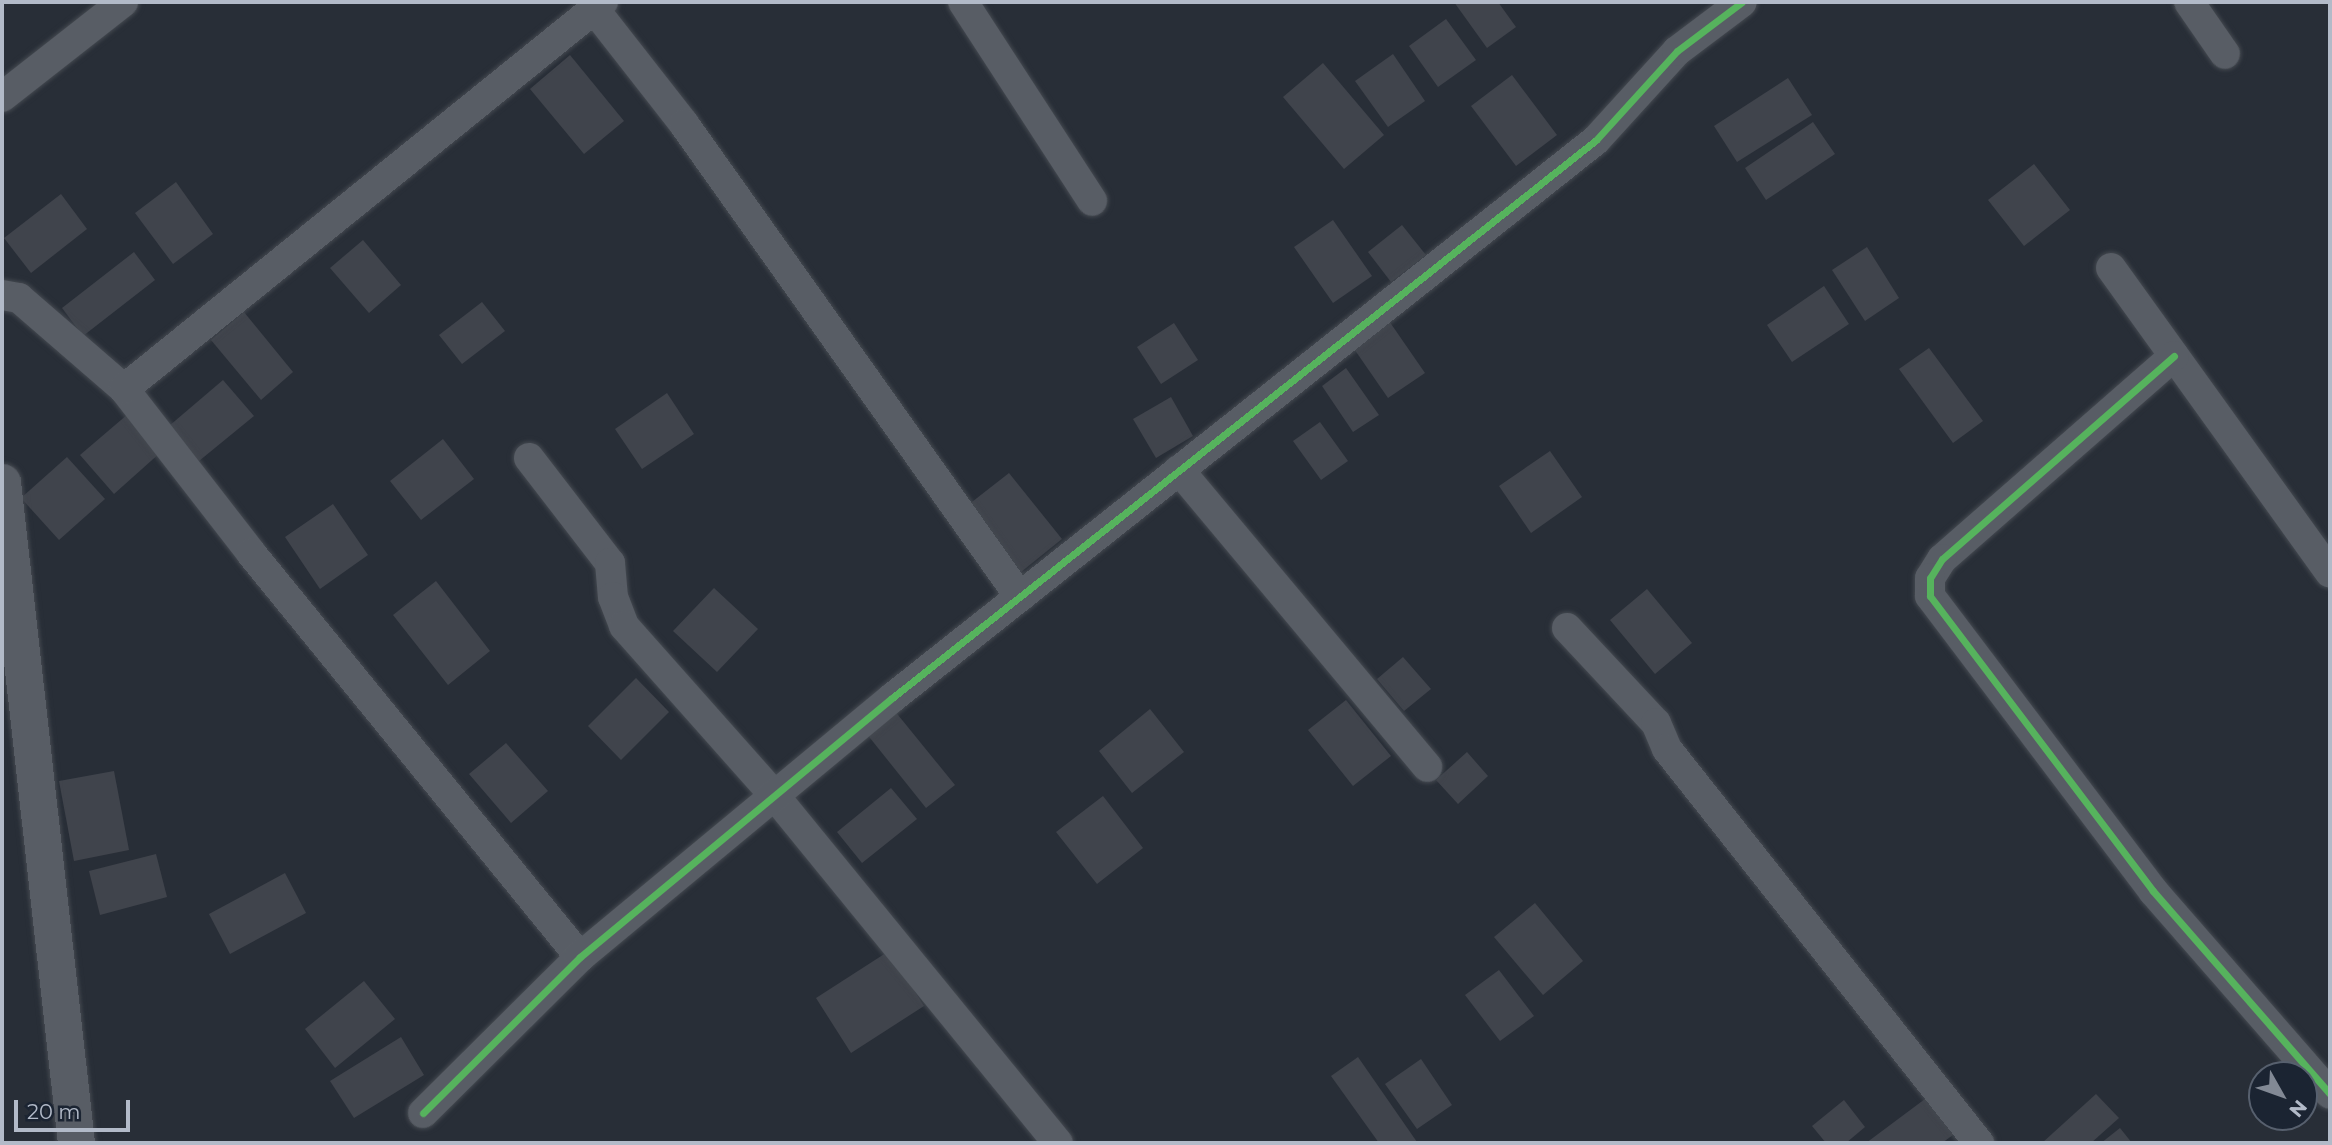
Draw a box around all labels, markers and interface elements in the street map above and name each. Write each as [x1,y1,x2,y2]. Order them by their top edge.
north arrow [2248,1061,2318,1131]
scale bar [18,1086,133,1130]
text: N [2284,1095,2312,1122]
text: 20 m [27,1099,81,1124]

